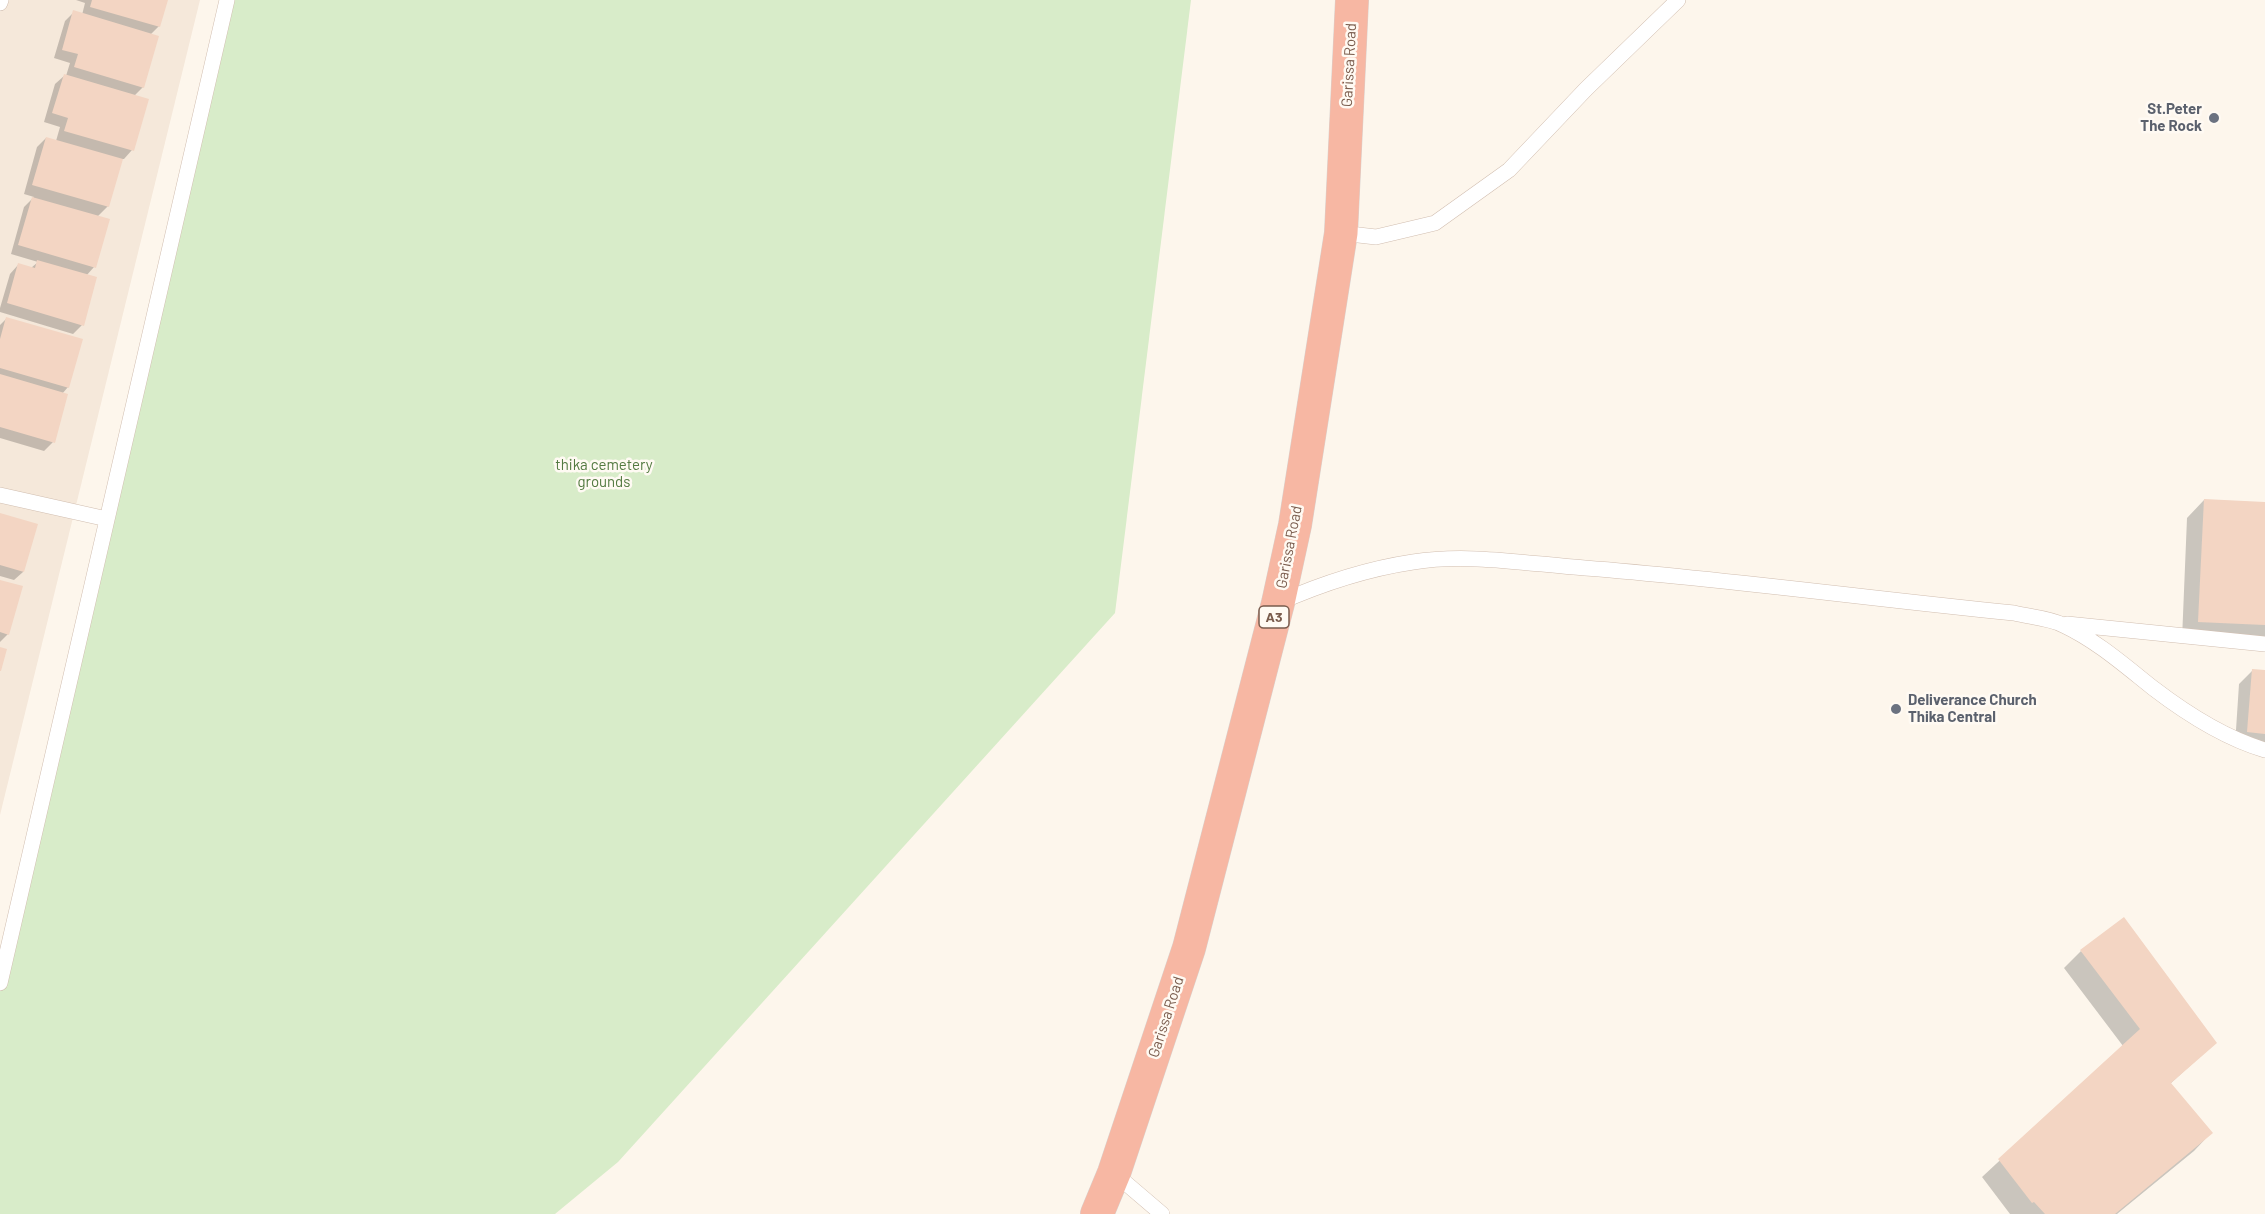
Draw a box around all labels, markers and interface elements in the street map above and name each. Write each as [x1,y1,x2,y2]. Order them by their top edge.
street label: Garissa Road [1338,23,1360,107]
place label: St.Peter The Rock [2140,100,2202,135]
marker: St.Peter The Rock [2207,111,2221,125]
park label: thika cemetery grounds [555,456,653,491]
street label: Garissa Road [1272,504,1306,590]
road number: A3 [1259,606,1289,628]
place label: Deliverance Church Thika Central [1908,691,2037,726]
marker: Deliverance Church Thika Central [1889,702,1903,716]
street label: Garissa Road [1144,974,1188,1060]

